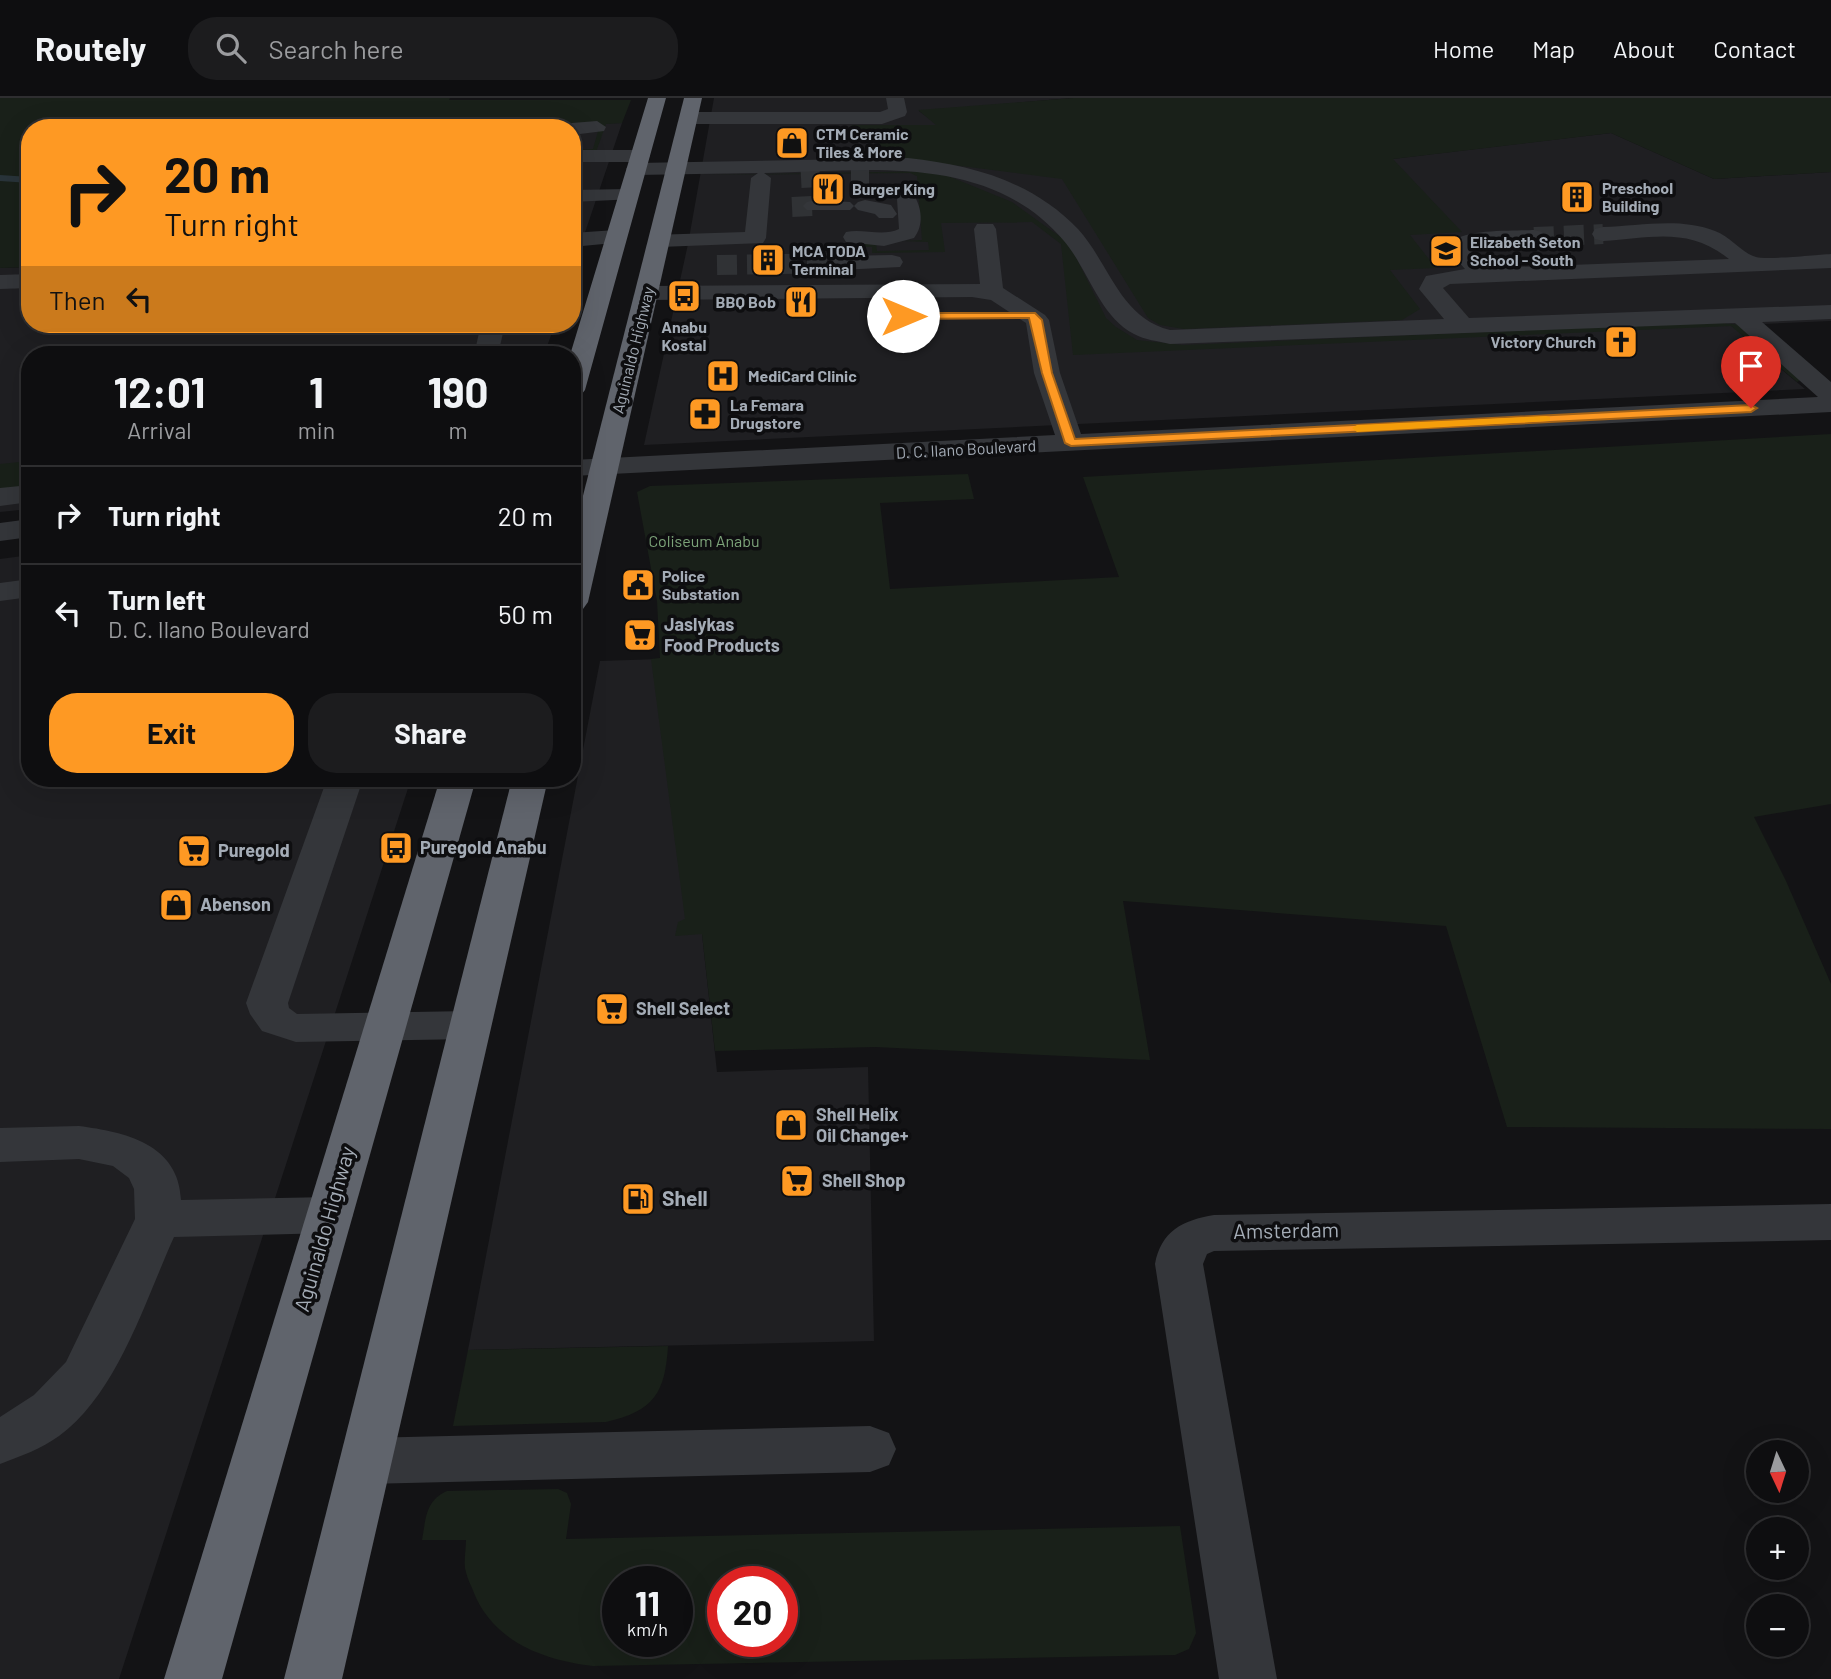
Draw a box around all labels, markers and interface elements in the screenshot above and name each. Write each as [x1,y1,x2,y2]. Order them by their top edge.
search box [188,17,678,80]
text: Routely [35,28,146,68]
icon: search [212,29,250,67]
text: Search here [268,33,404,64]
text: Home [1433,34,1494,63]
text: Map [1532,34,1575,63]
text: About [1613,34,1675,63]
text: Contact [1713,34,1796,63]
shop icon: CTM Ceramic Tiles & More [773,124,811,162]
place label: CTM Ceramic Tiles & More [816,124,909,161]
text: 20 m [164,144,270,203]
icon: right [49,147,140,238]
restaurant icon: Burger King [809,170,847,208]
building icon: Preschool Building [1558,178,1596,216]
place label: Preschool Building [1602,178,1673,215]
place label: Burger King [852,179,935,198]
text: Turn right [164,204,299,242]
school or university icon: Elizabeth Seton School - South [1427,232,1465,270]
place label: Elizabeth Seton School - South [1470,232,1580,269]
building icon: MCA TODA Terminal [749,241,787,279]
place label: MCA TODA Terminal [792,241,866,278]
bus stop icon: Anabu Kostal [665,277,703,315]
position arrow [866,279,940,353]
icon: left [120,280,158,318]
restaurant icon: BBQ Bob [782,283,820,321]
text: Then [49,284,106,315]
street label: Aguinaldo Highway [608,284,658,415]
place label: BBQ Bob [716,292,776,311]
place label: Anabu Kostal [661,317,707,354]
church icon: Victory Church [1602,323,1640,361]
place label: Victory Church [1490,332,1596,351]
pin [1721,336,1781,408]
icon: arrive [1732,347,1770,385]
hospital icon: MediCard Clinic [704,357,742,395]
text: 12:01 [113,366,205,416]
text: 1 [309,366,324,416]
text: 190 [427,366,489,416]
place label: MediCard Clinic [748,366,857,385]
pharmacy icon: La Femara Drugstore [686,395,724,433]
place label: La Femara Drugstore [730,395,804,432]
text: Arrival [127,416,192,444]
text: min [298,416,335,444]
text: m [449,416,468,444]
street label: D. C. Ilano Boulevard [895,435,1037,462]
icon: right [49,496,87,534]
text: Turn right [108,500,221,531]
text: 20 m [498,500,553,531]
park label: Coliseum Anabu [648,531,760,550]
public building icon: Police Substation [619,566,657,604]
place label: Police Substation [662,566,740,603]
text: Turn left [108,584,206,615]
icon: left [49,594,87,632]
text: 50 m [498,598,553,629]
place label: Jaslykas Food Products [664,613,780,656]
text: D. C. Ilano Boulevard [108,615,310,643]
supermarket icon: Jaslykas Food Products [621,616,659,654]
button: Exit [49,693,294,773]
button: Share [308,693,553,773]
bus stop icon: Puregold Anabu [377,829,415,867]
supermarket icon: Puregold [175,832,213,870]
place label: Puregold Anabu [420,836,547,858]
place label: Puregold [218,839,290,861]
shop icon: Abenson [157,886,195,924]
place label: Abenson [200,893,271,915]
supermarket icon: Shell Select [593,990,631,1028]
place label: Shell Select [636,997,730,1019]
place label: Shell Helix Oil Change+ [816,1103,909,1146]
shop icon: Shell Helix Oil Change+ [772,1106,810,1144]
street label: Aguinaldo Highway [288,1143,359,1314]
supermarket icon: Shell Shop [778,1162,816,1200]
place label: Shell Shop [822,1169,905,1191]
fuel station icon: Shell [619,1180,657,1218]
place label: Shell [662,1185,708,1210]
street label: Amsterdam [1233,1216,1339,1243]
north arrow [1746,1440,1810,1503]
map controls [1746,1440,1809,1657]
button: + [1746,1517,1809,1580]
speed limit sign: 20 [707,1566,798,1657]
text: 11 [635,1581,660,1623]
button: − [1746,1594,1809,1657]
text: km/h [627,1618,668,1640]

